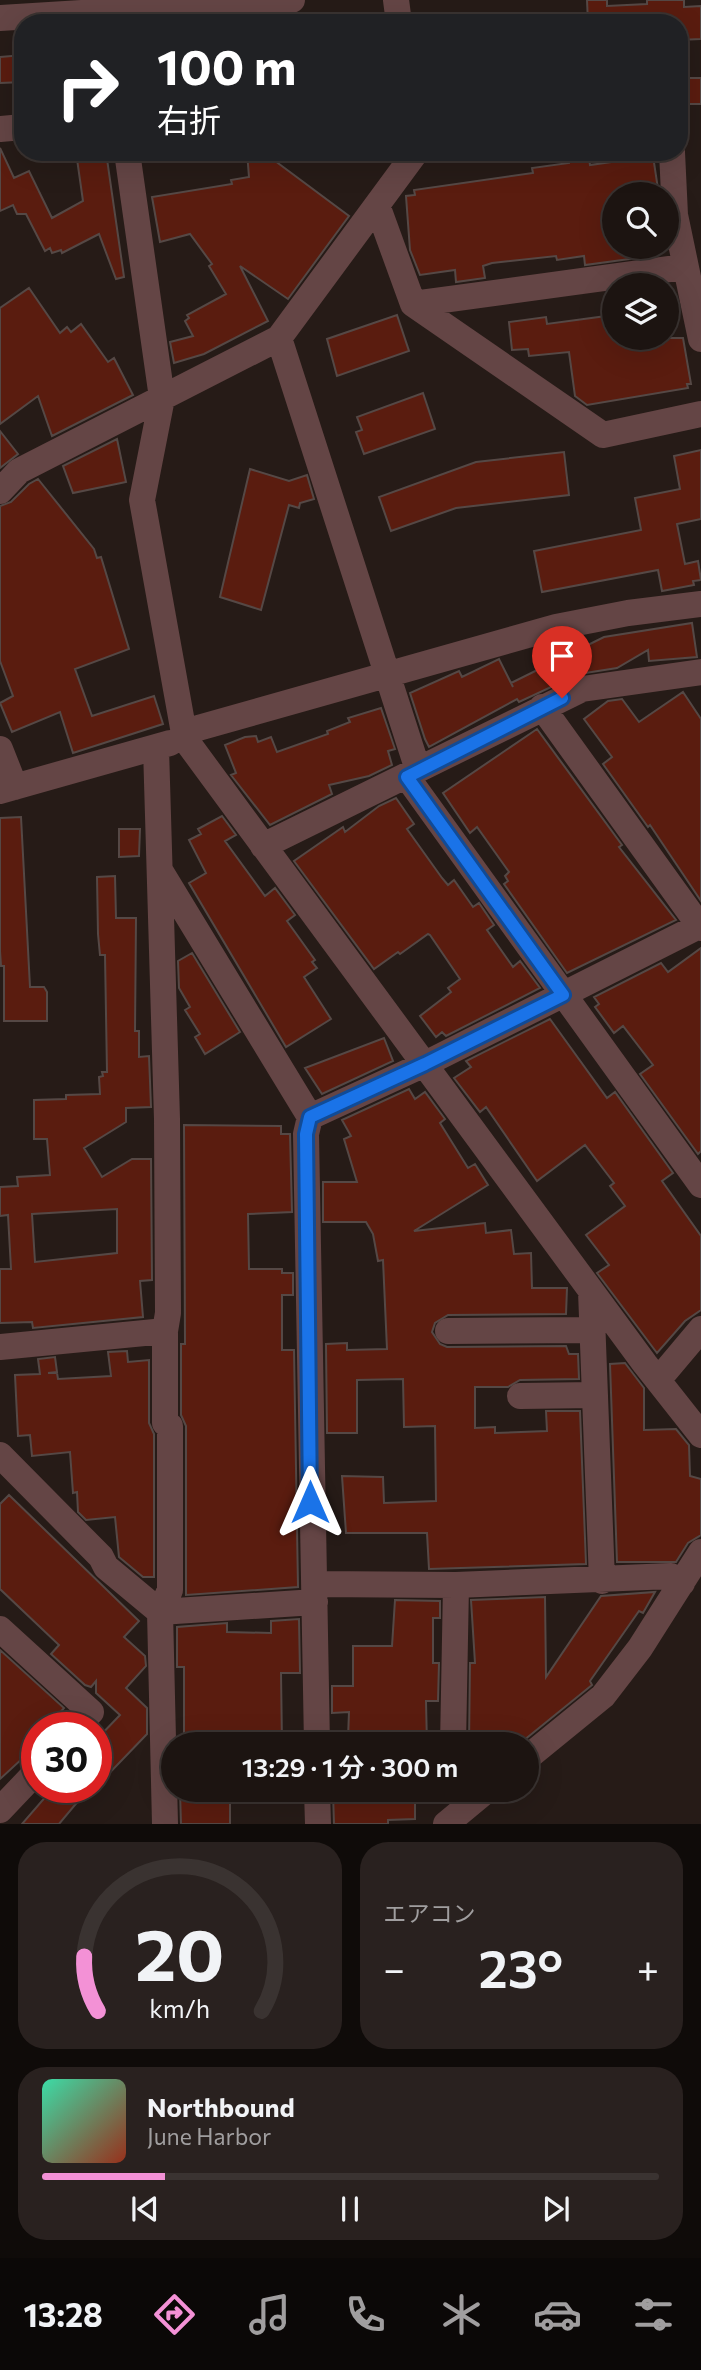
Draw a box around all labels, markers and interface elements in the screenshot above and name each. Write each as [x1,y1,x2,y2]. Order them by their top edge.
text: 100 m [157,35,296,95]
icon: right [42,42,133,133]
text: 右折 [157,99,221,139]
map controls [602,182,679,350]
button: search [602,182,679,259]
button: layers [602,273,679,350]
pin [532,626,592,698]
icon: arrive [543,637,581,675]
position arrow [273,1465,347,1539]
speed limit sign: 30 [21,1712,112,1803]
text: 13:29 · 1 分 · 300 m [242,1751,458,1782]
text: エアコン [384,1899,476,1927]
text: 20 [135,1908,224,1997]
text: 23° [478,1935,563,1999]
text: − [384,1944,405,1991]
text: + [637,1944,659,1991]
text: km/h [149,1993,210,2023]
text: Northbound [147,2091,295,2122]
text: June Harbor [147,2122,271,2150]
icon: previous [126,2190,164,2228]
icon: pause [331,2190,369,2228]
icon: next [537,2190,575,2228]
icon: directions [150,2290,199,2339]
icon: music [245,2290,294,2339]
icon: phone [341,2290,390,2339]
icon: climate [437,2290,486,2339]
icon: car [533,2290,582,2339]
icon: filters [629,2290,678,2339]
text: 13:28 [23,2294,103,2334]

